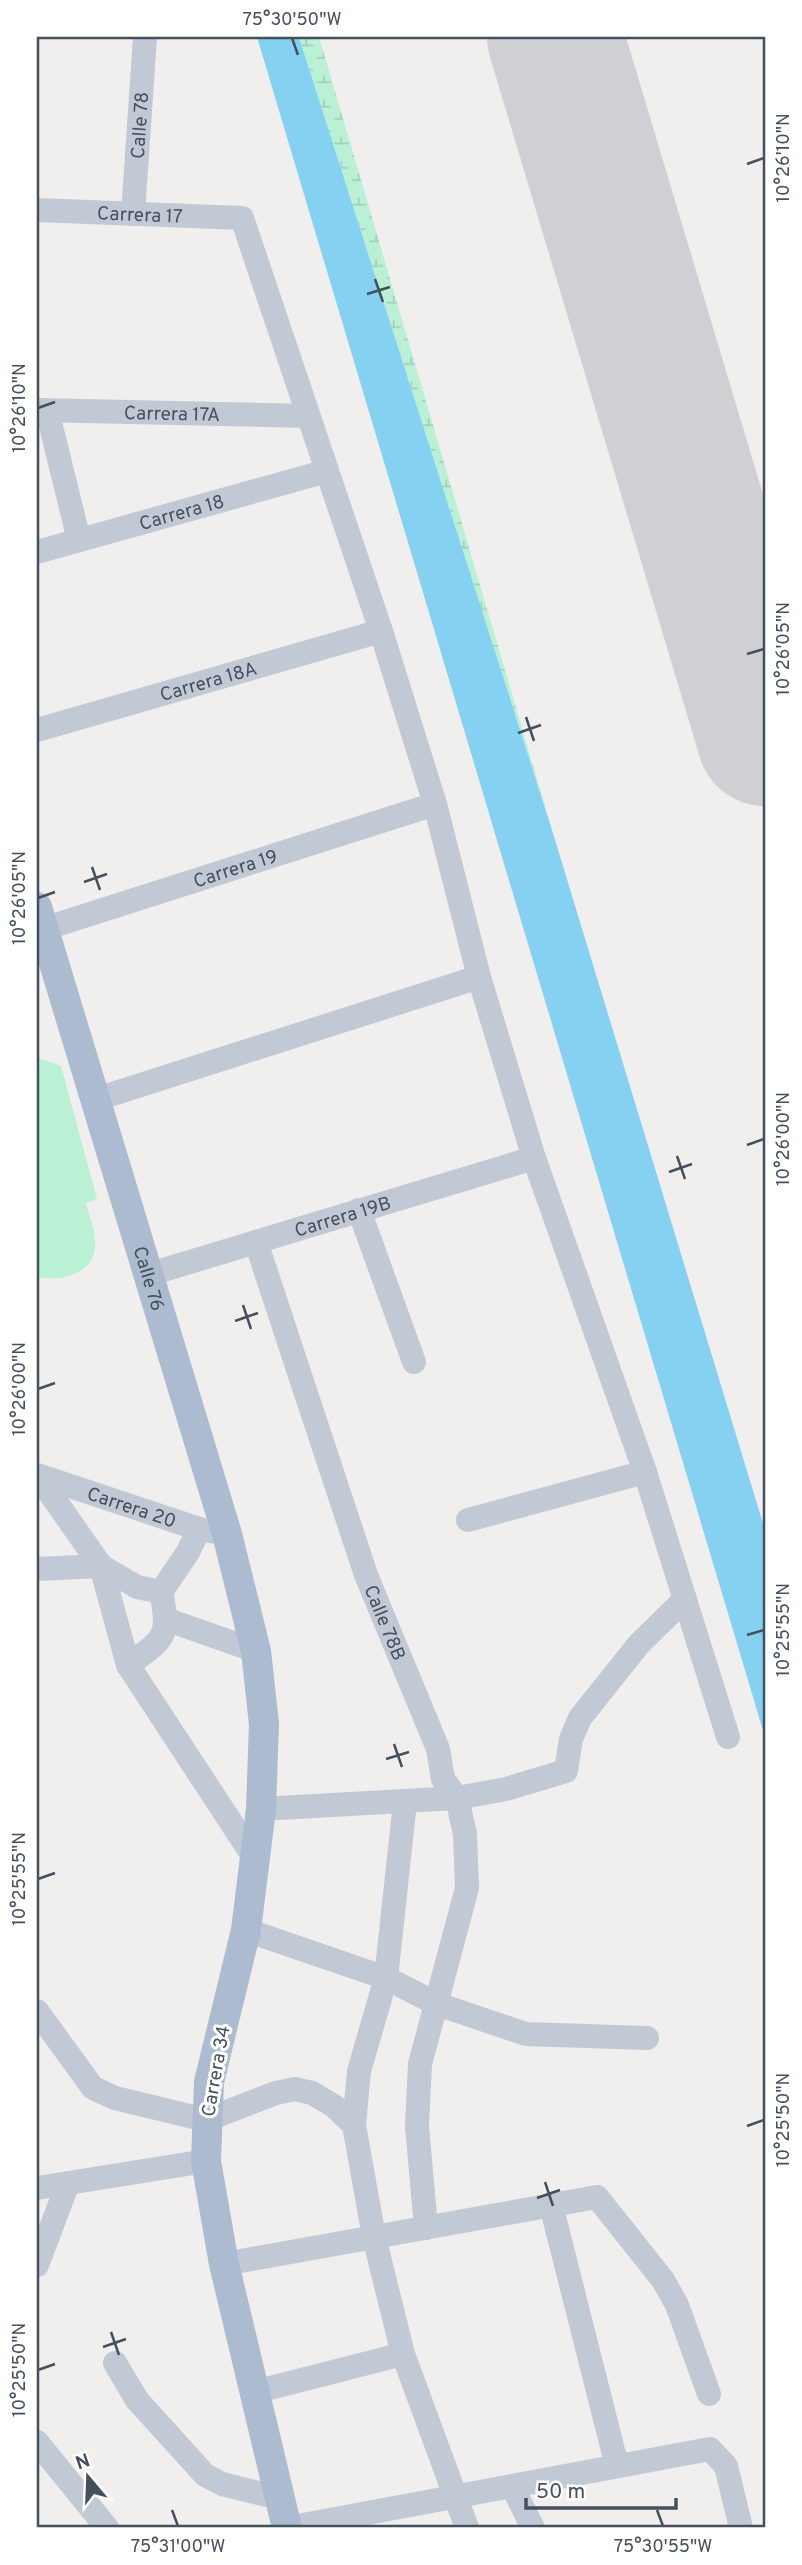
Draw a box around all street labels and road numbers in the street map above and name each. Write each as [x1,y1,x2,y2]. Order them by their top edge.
street label: Calle 78 [127,91,155,160]
street label: Carrera 17 [97,202,183,230]
street label: Carrera 17A [124,402,220,428]
street label: Carrera 18 [137,490,227,537]
street label: Carrera 18A [157,657,260,708]
street label: Carrera 19 [191,845,281,894]
street label: Carrera 19B [292,1192,394,1244]
street label: Calle 76 [126,1244,169,1314]
street label: Carrera 20 [84,1483,179,1535]
street label: Calle 78B [357,1582,410,1665]
street label: Carrera 34 [197,2024,237,2119]

